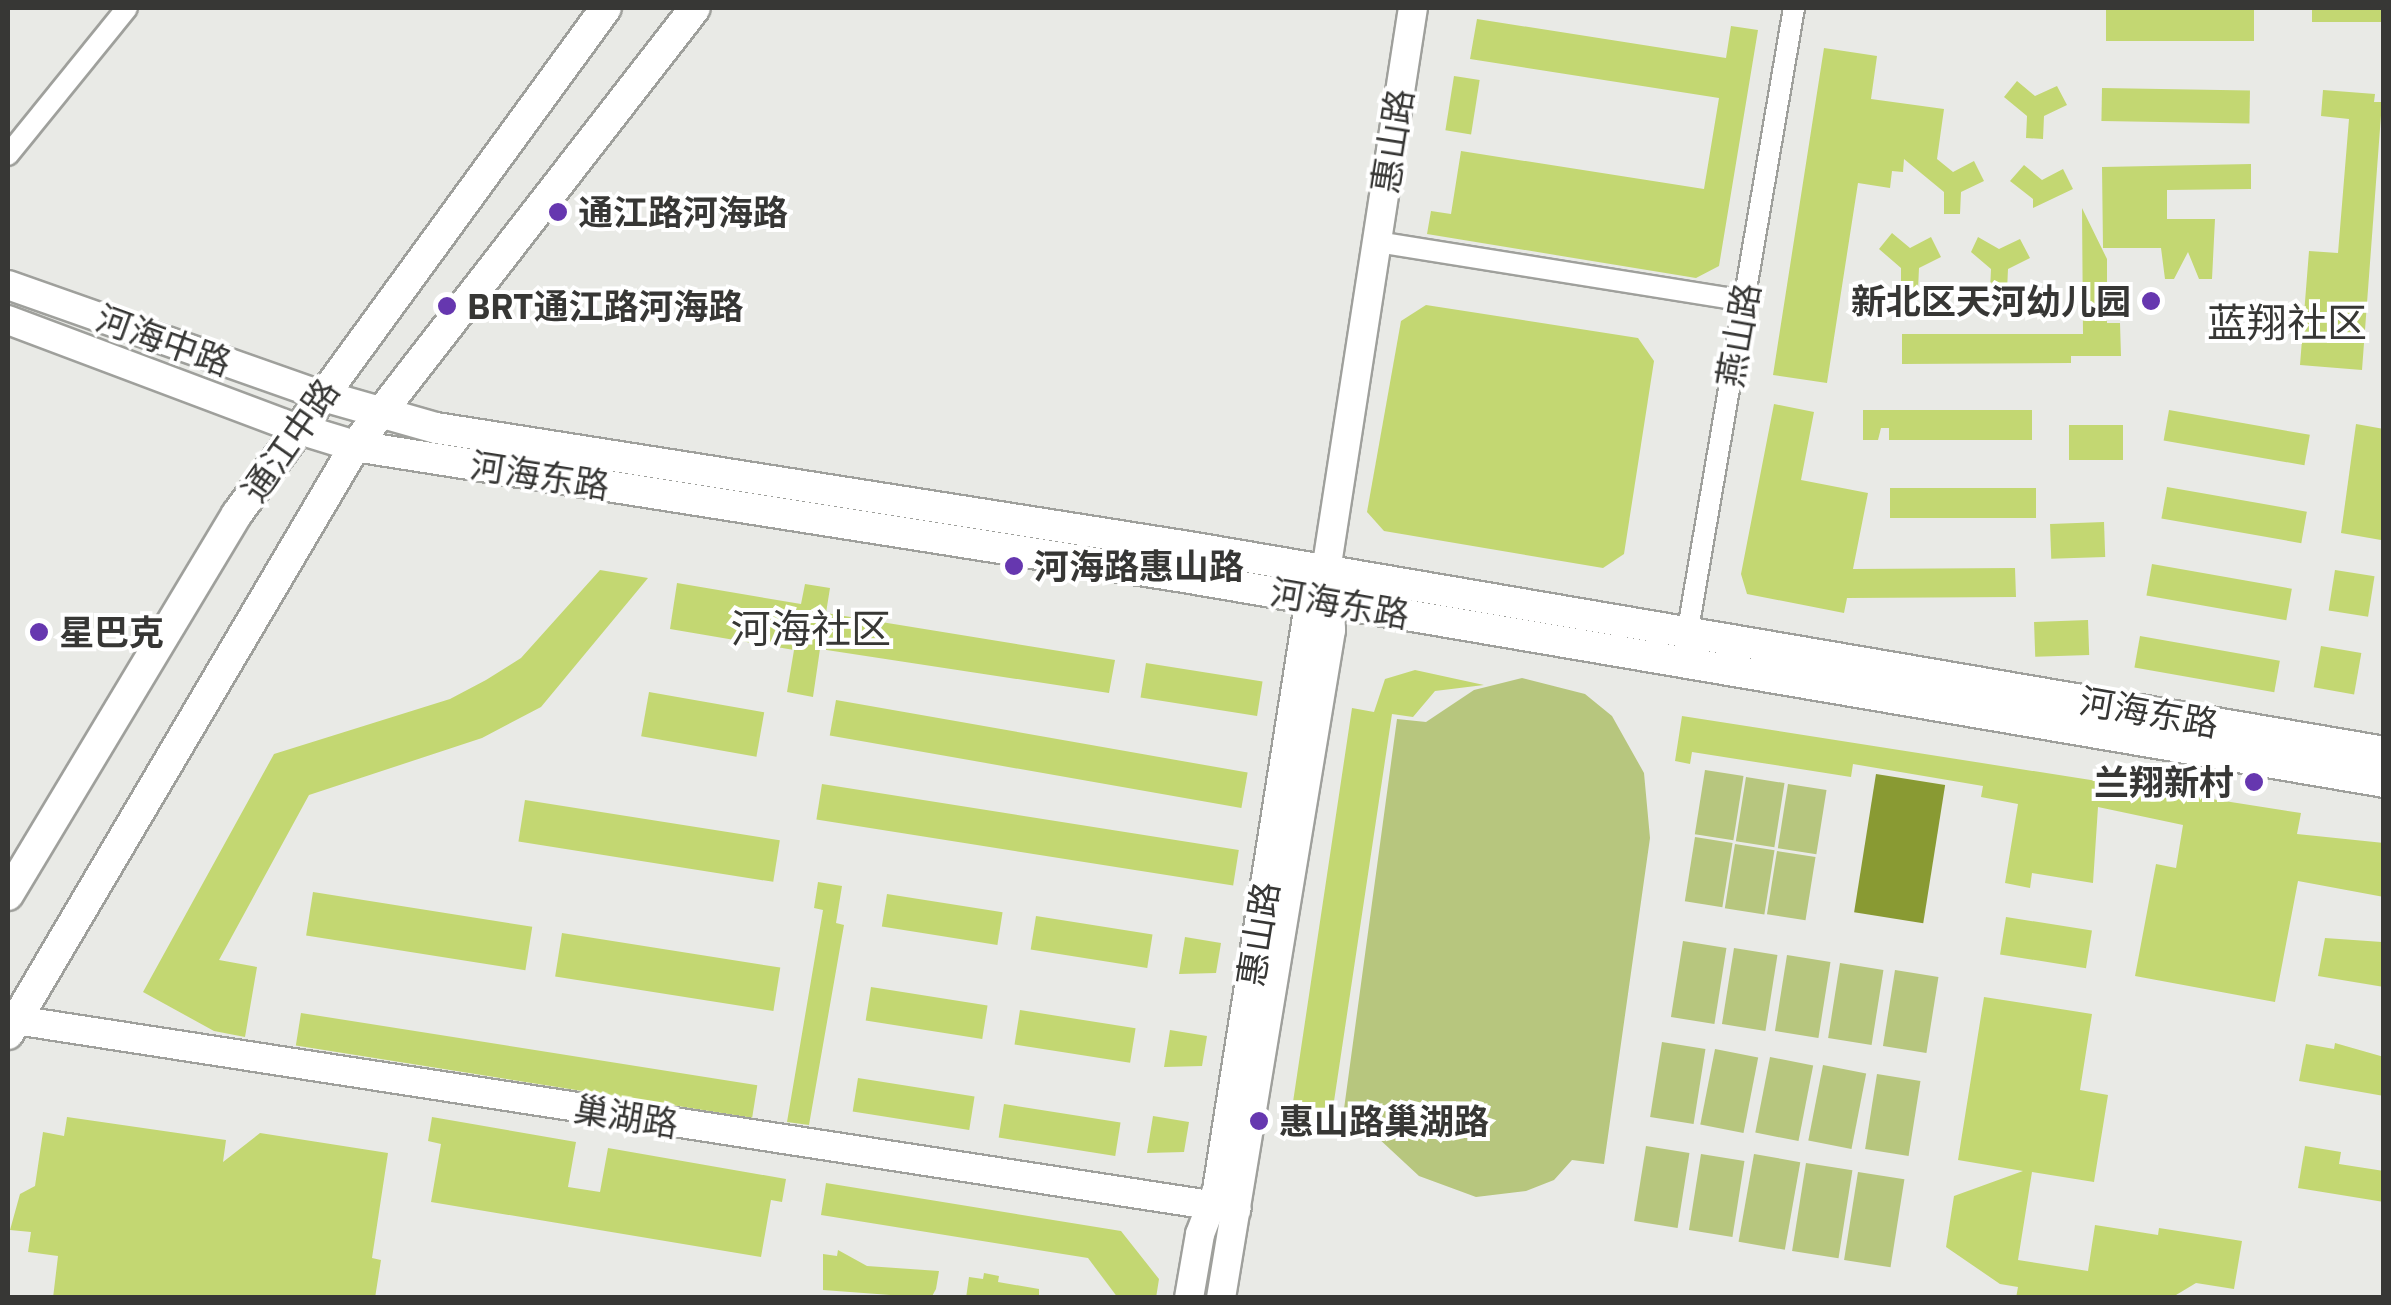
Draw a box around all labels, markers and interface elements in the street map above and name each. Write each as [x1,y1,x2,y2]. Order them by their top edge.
street label: 惠山路 [1363,86,1421,196]
place label: 通江路河海路 [578,191,788,233]
marker: 通江路河海路 [547,201,569,223]
street label: 燕山路 [1708,280,1768,390]
place label: 新北区天河幼儿园 [1851,280,2131,322]
place label: BRT通江路河海路 [467,285,744,327]
marker: 新北区天河幼儿园 [2140,290,2162,312]
marker: BRT通江路河海路 [436,295,458,317]
street label: 河海中路 [91,296,237,384]
district label: 蓝翔社区 [2207,298,2367,346]
street label: 通江中路 [233,371,347,509]
street label: 河海东路 [468,443,612,507]
place label: 河海路惠山路 [1034,545,1244,587]
marker: 河海路惠山路 [1003,555,1025,577]
street label: 河海东路 [1267,570,1413,636]
district label: 河海社区 [731,604,891,652]
place label: 星巴克 [59,611,164,653]
marker: 星巴克 [28,621,50,643]
street label: 河海东路 [2076,679,2222,745]
place label: 兰翔新村 [2094,761,2234,803]
marker: 兰翔新村 [2243,771,2265,793]
street label: 惠山路 [1229,879,1287,989]
street label: 巢湖路 [571,1087,681,1145]
place label: 惠山路巢湖路 [1279,1100,1489,1142]
marker: 惠山路巢湖路 [1248,1110,1270,1132]

